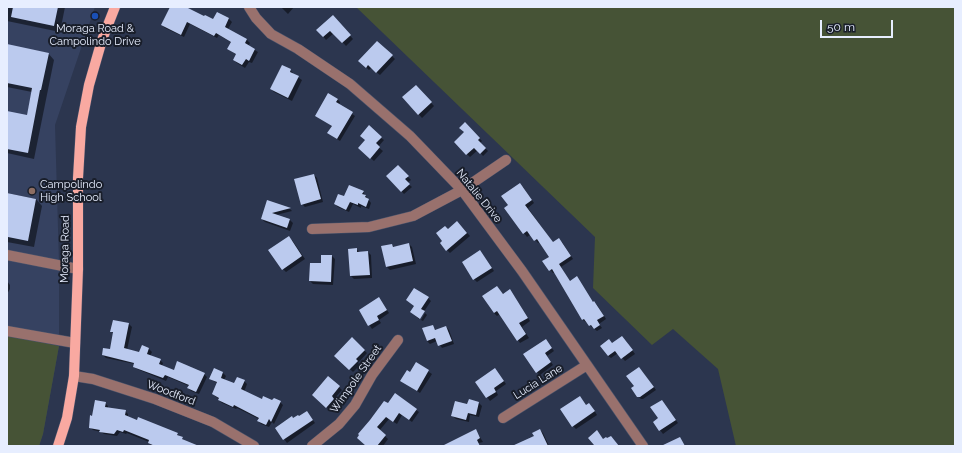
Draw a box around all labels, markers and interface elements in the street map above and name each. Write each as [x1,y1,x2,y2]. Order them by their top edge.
marker: Moraga Road & Campolindo Drive [90,11,100,21]
scale bar [822,12,895,38]
text: 50 m [827,20,855,34]
place label: Moraga Road & Campolindo Drive [49,22,141,48]
street label: Natalie Drive [453,167,505,225]
place label: Campolindo High School [40,178,102,204]
marker: Campolindo High School [27,186,37,196]
street label: Moraga Road [58,215,72,283]
street label: Wimpole Street [328,342,384,416]
street label: Lucia Lane [511,362,565,402]
street label: Woodford [145,378,197,408]

